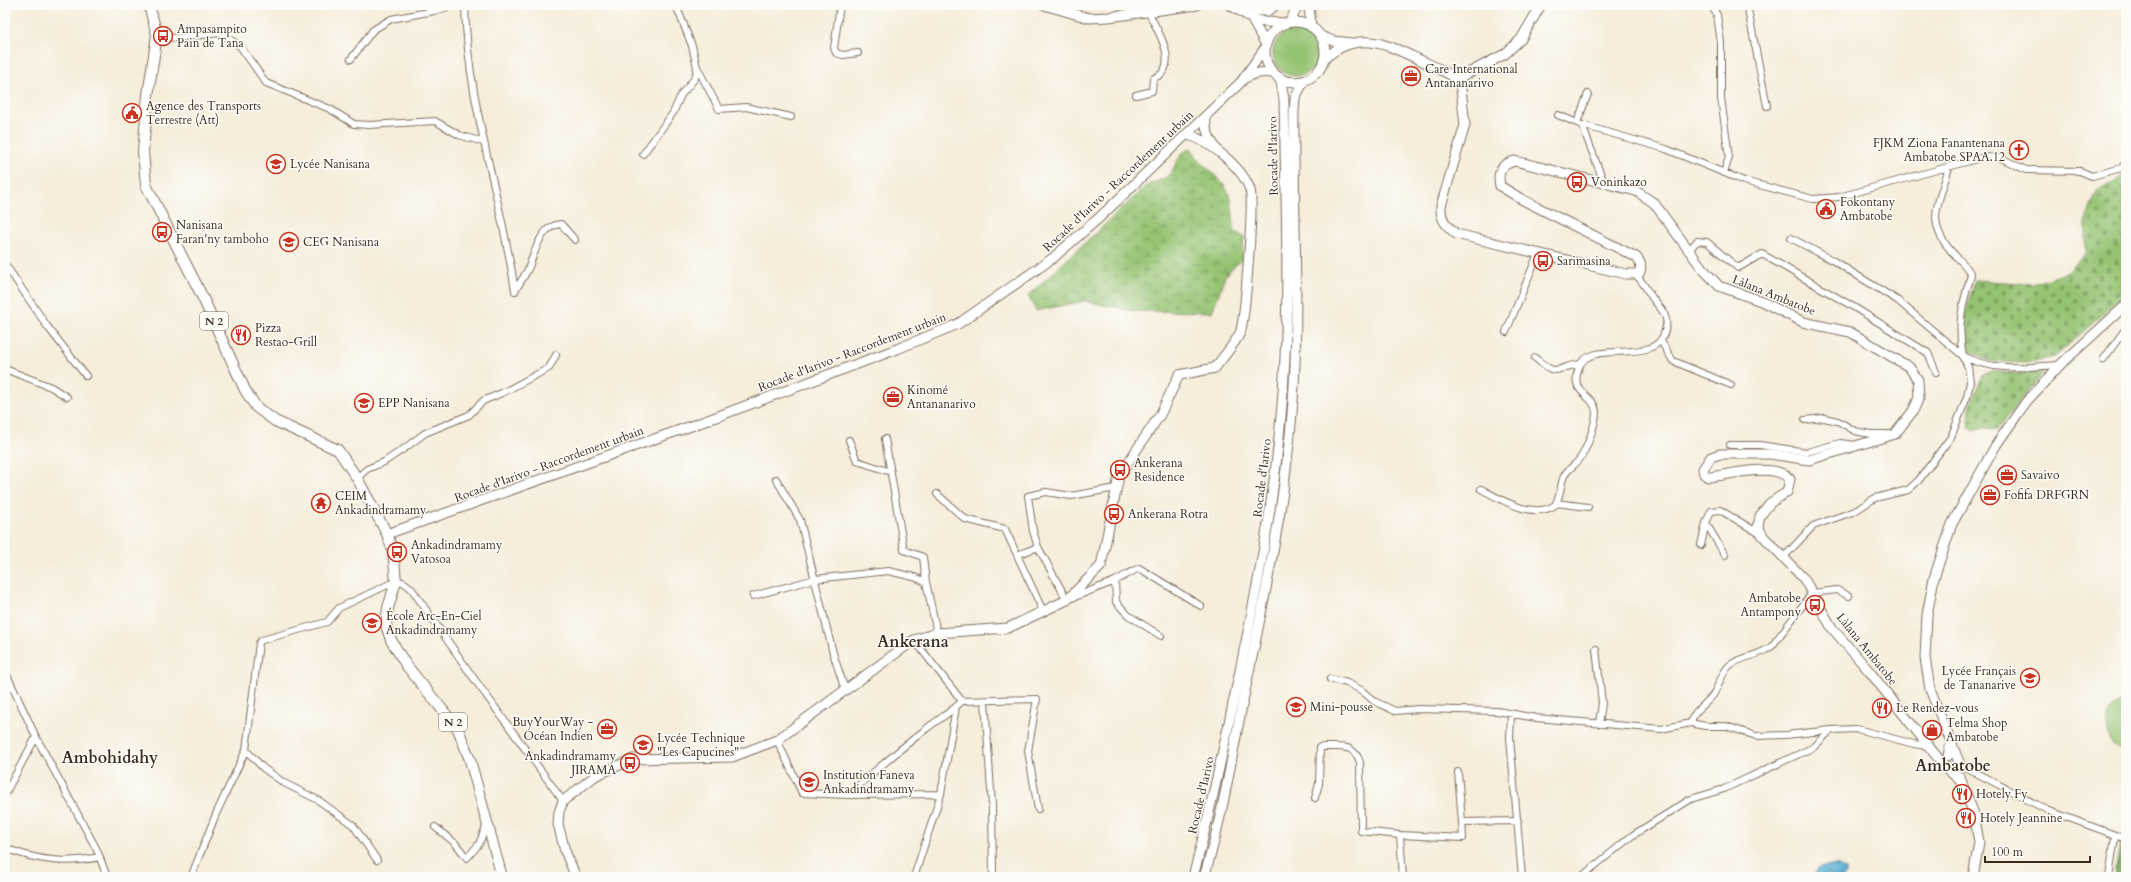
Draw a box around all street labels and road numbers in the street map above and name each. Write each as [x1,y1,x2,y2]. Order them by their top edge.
street label: Rocade d'Iarivo - Raccordement urbain [1039,107,1197,255]
street label: Rocade d'Iarivo [1264,116,1282,196]
street label: Làlana Ambatobe [1730,271,1818,319]
street label: Rocade d'Iarivo - Raccordement urbain [756,309,949,395]
road number: N 2 [200,312,228,330]
street label: Rocade d'Iarivo - Raccordement urbain [452,422,646,506]
street label: Rocade d'Iarivo [1249,437,1275,518]
street label: Làlana Ambatobe [1833,610,1901,688]
road number: N 2 [439,713,467,731]
street label: Rocade d'Iarivo [1184,754,1218,835]

